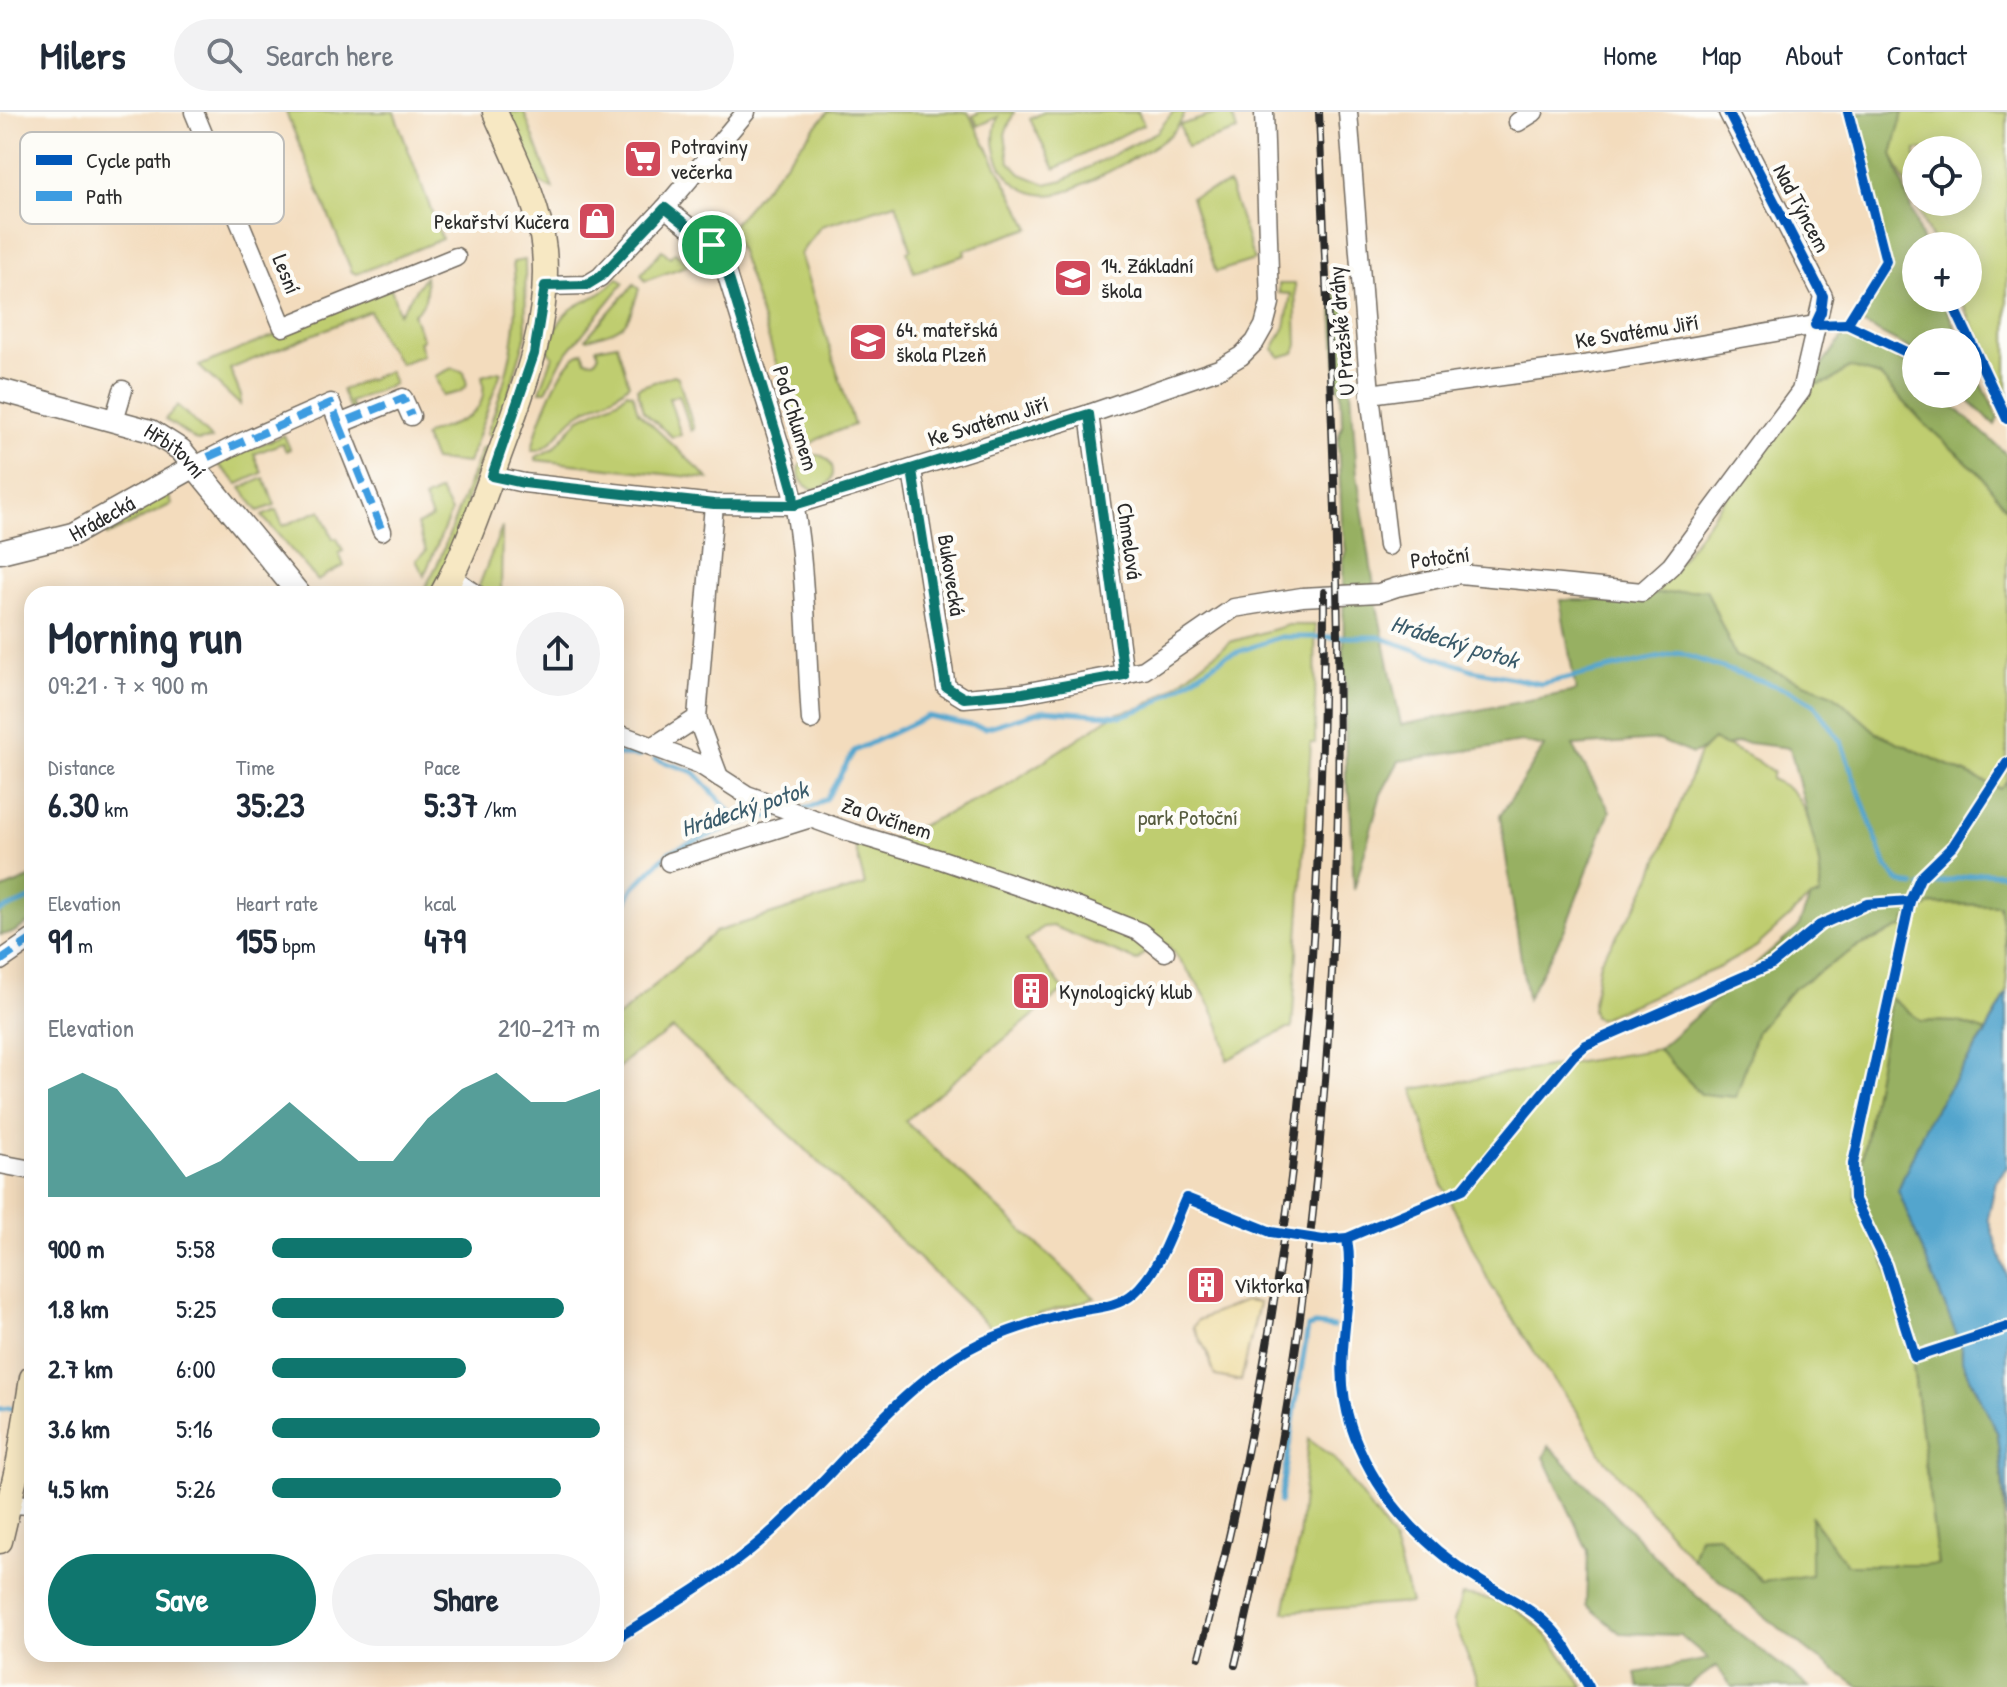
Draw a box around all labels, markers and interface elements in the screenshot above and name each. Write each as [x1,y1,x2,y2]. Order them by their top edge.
search box [174,19,734,91]
text: Milers [40,29,126,81]
icon: search [202,33,246,77]
text: Search here [266,35,394,75]
text: Home [1603,36,1658,74]
text: Map [1702,36,1741,74]
text: About [1785,36,1843,74]
text: Contact [1887,36,1967,74]
place label: Potraviny večerka [671,131,748,186]
legend [20,132,284,224]
map controls [1902,136,1982,408]
button: locate [1902,136,1982,216]
supermarket icon: Potraviny večerka [622,138,664,180]
text: Cycle path [86,145,170,175]
street label: Nad Týncem [1766,159,1838,257]
text: Path [86,181,122,211]
shop icon: Pekařství Kučera [576,200,618,242]
place label: Pekařství Kučera [434,206,569,236]
pin [678,211,746,279]
icon: arrive [690,223,734,267]
button: + [1902,232,1982,312]
street label: Lesní [266,250,308,298]
place label: 14. Základní škola [1101,250,1194,305]
school or university icon: 14. Základní škola [1052,257,1094,299]
street label: U Pražské dráhy [1320,265,1362,397]
street label: Ke Svatému Jiří [1573,306,1701,356]
place label: 64. mateřská škola Plzeň [896,314,998,369]
school or university icon: 64. mateřská škola Plzeň [847,321,889,363]
button: − [1902,328,1982,408]
street label: Pod Chlumem [766,362,826,474]
street label: Ke Svatému Jiří [924,388,1052,454]
street label: Hřbitovní [139,416,213,485]
street label: Hrádecká [63,487,140,548]
street label: Chmelová [1110,501,1150,582]
street label: Bukovecká [931,532,973,618]
street label: Potoční [1409,538,1471,576]
water label: Hrádecký potok [1387,606,1525,677]
text: Morning run [48,607,243,667]
button: share [516,612,600,696]
text: 09:21 · 7 × 900 m [48,667,208,702]
text: Distance [48,752,115,782]
text: Time [236,752,275,782]
text: Pace [424,752,461,782]
water label: Hrádecký potok [676,772,814,844]
text: 6.30 [48,782,99,828]
text: 35:23 [236,782,305,828]
text: 5:37 [424,782,478,828]
street label: Za Ovčínem [838,789,936,847]
text: km [99,794,128,824]
text: /km [478,794,517,824]
park label: park Potoční [1138,802,1238,832]
text: Elevation [48,888,121,918]
text: Heart rate [236,888,318,918]
text: kcal [424,888,456,918]
text: 91 [48,918,73,964]
text: 155 [236,918,277,964]
text: 479 [424,918,466,964]
text: m [73,930,93,960]
text: bpm [277,930,316,960]
building icon: Kynologický klub [1010,970,1052,1012]
place label: Kynologický klub [1059,976,1193,1006]
text: Elevation [48,1010,134,1045]
text: 210–217 m [498,1010,600,1045]
text: 900 m [48,1231,105,1266]
text: 5:58 [176,1231,215,1266]
building icon: Viktorka [1185,1264,1227,1306]
place label: Viktorka [1234,1270,1303,1300]
text: 1.8 km [48,1291,109,1326]
text: 5:25 [176,1291,216,1326]
text: 2.7 km [48,1351,113,1386]
text: 6:00 [176,1351,216,1386]
text: 3.6 km [48,1411,110,1446]
text: 5:16 [176,1411,213,1446]
text: 4.5 km [48,1471,109,1506]
text: 5:26 [176,1471,216,1506]
button: Save [48,1554,316,1646]
button: Share [332,1554,600,1646]

